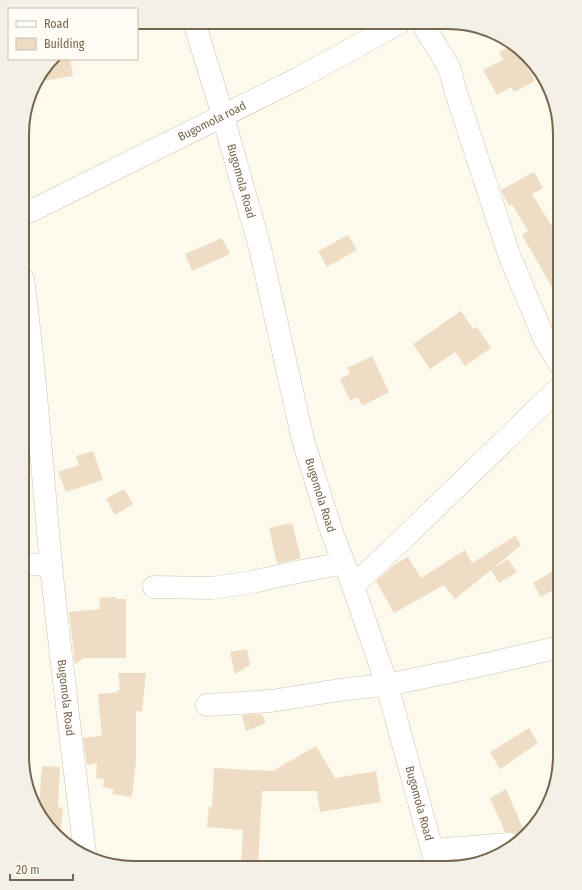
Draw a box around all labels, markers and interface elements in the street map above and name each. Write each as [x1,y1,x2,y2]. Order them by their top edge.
legend [8,8,138,60]
text: Road [44,17,69,31]
text: Building [44,37,85,51]
street label: Bugomola road [176,98,248,144]
street label: Bugomola Road [224,142,258,220]
street label: Bugomola Road [302,456,338,534]
street label: Bugomola Road [54,659,77,737]
street label: Bugomola Road [402,764,436,842]
scale bar [10,856,73,882]
text: 20 m [16,863,40,877]

